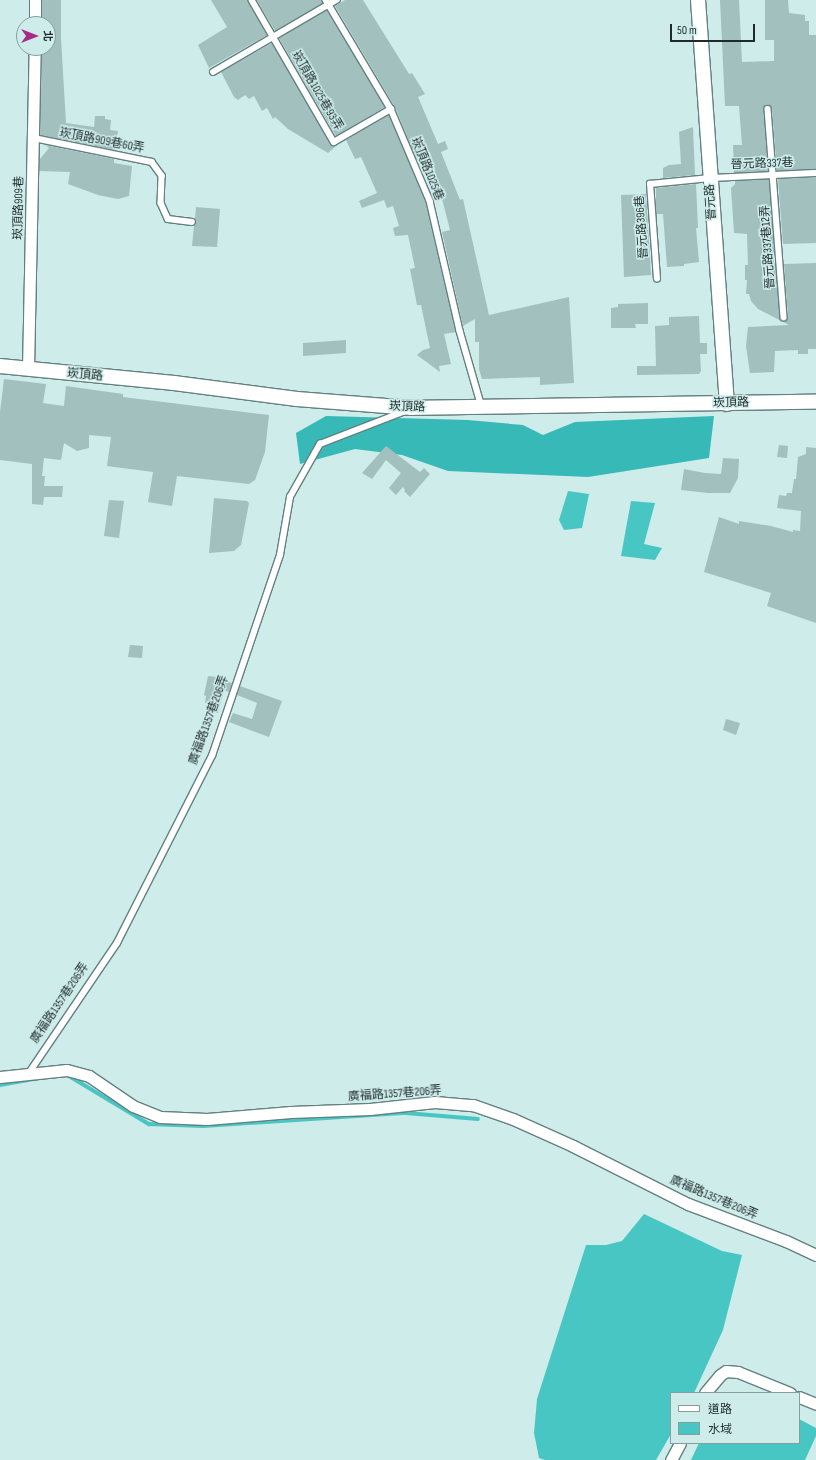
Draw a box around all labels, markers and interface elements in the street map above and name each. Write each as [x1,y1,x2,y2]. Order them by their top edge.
north arrow [16,16,56,56]
scale bar [672,16,757,42]
text: 50 m [677,23,697,38]
text: 北 [41,31,54,42]
street label: 崁頂路1025巷93弄 [288,49,346,133]
street label: 崁頂路909巷60弄 [58,126,146,156]
street label: 崁頂路1025巷 [408,135,446,203]
street label: 晉元路337巷 [730,156,794,172]
street label: 崁頂路909巷 [11,176,27,240]
street label: 晉元路 [703,184,719,220]
street label: 晉元路396巷 [633,195,651,259]
street label: 晉元路337巷12弄 [758,205,778,289]
street label: 崁頂路 [66,366,104,384]
street label: 崁頂路 [713,395,749,411]
street label: 崁頂路 [389,399,425,415]
street label: 廣福路1357巷206弄 [186,673,232,767]
street label: 廣福路1357巷206弄 [28,960,92,1046]
street label: 廣福路1357巷206弄 [347,1084,443,1104]
street label: 廣福路1357巷206弄 [668,1173,760,1223]
legend [670,1392,800,1444]
text: 道路 [708,1402,732,1417]
text: 水域 [708,1422,732,1437]

